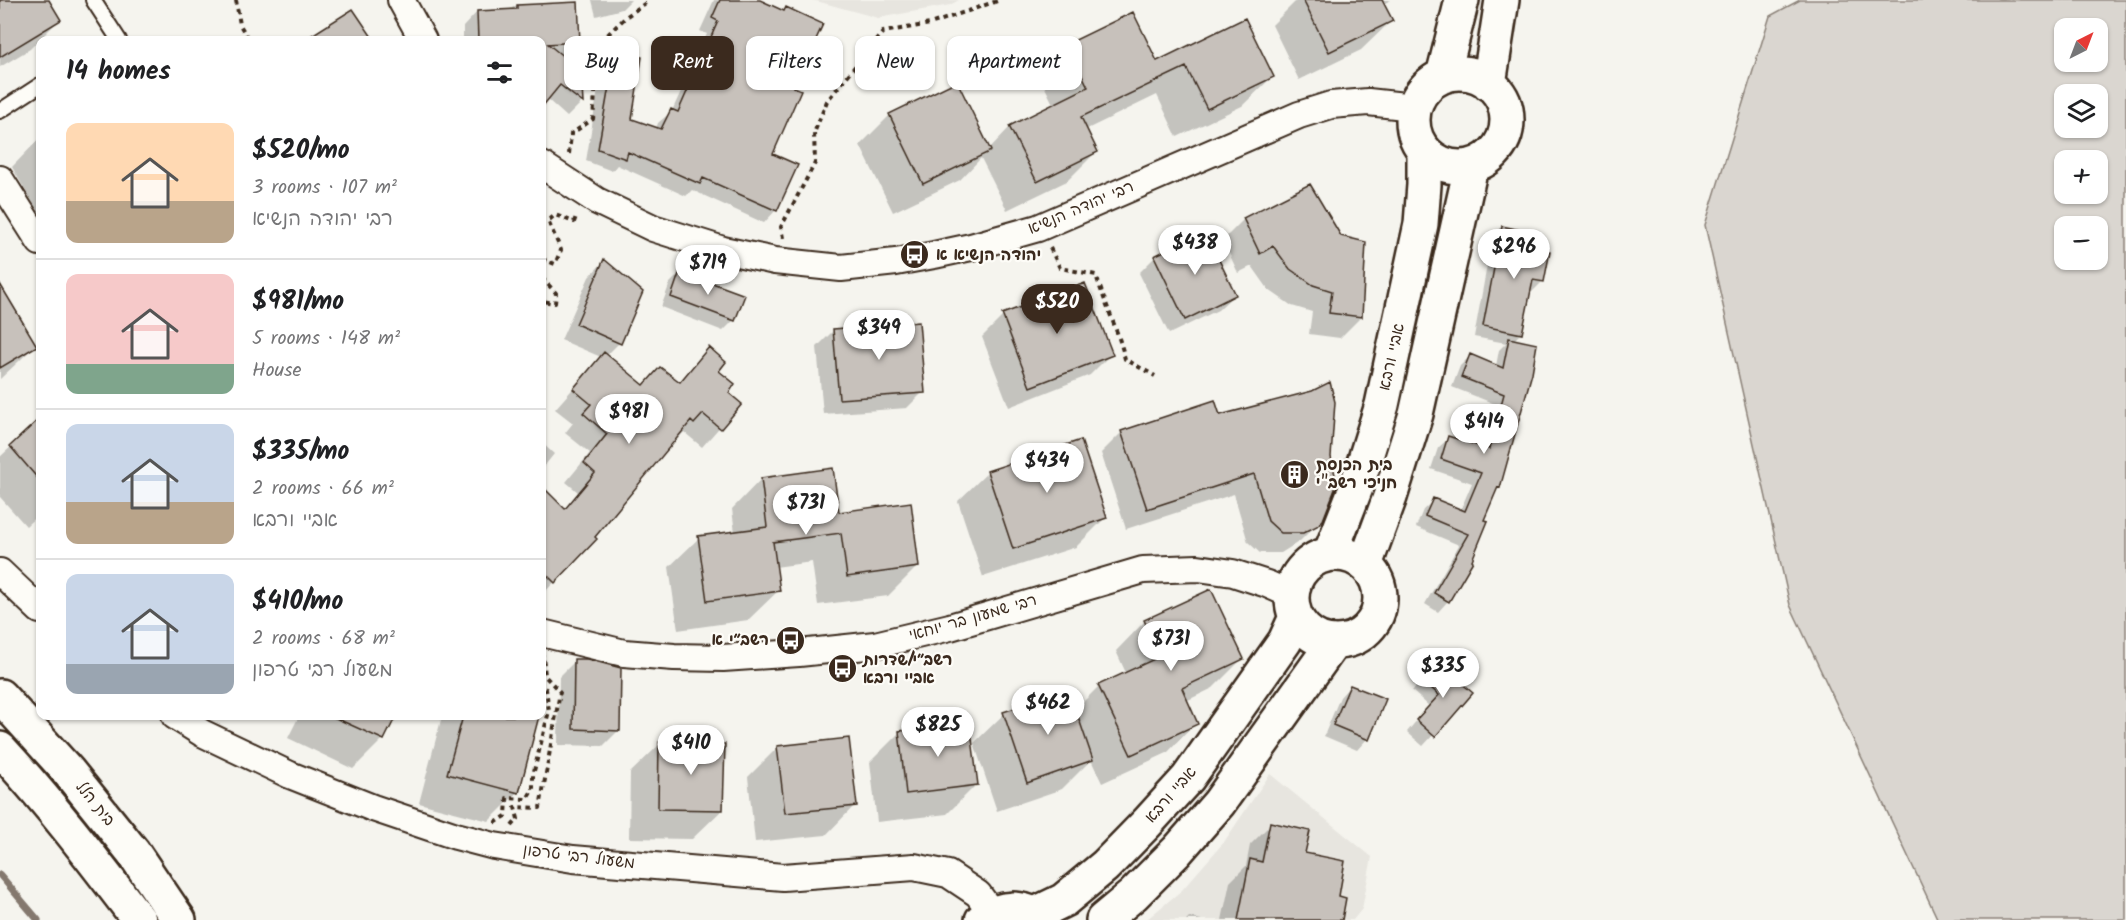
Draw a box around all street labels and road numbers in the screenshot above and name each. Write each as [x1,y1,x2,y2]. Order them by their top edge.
street label: רבי יהודה הנשיא [1024,174,1138,242]
street label: אביי ורבא [1372,321,1412,393]
street label: רבי שמעון בר יוחאי [906,588,1040,648]
street label: אביי ורבא [1139,761,1203,829]
street label: בית הלל [69,776,121,832]
street label: משעול רבי טרפון [522,838,636,876]

